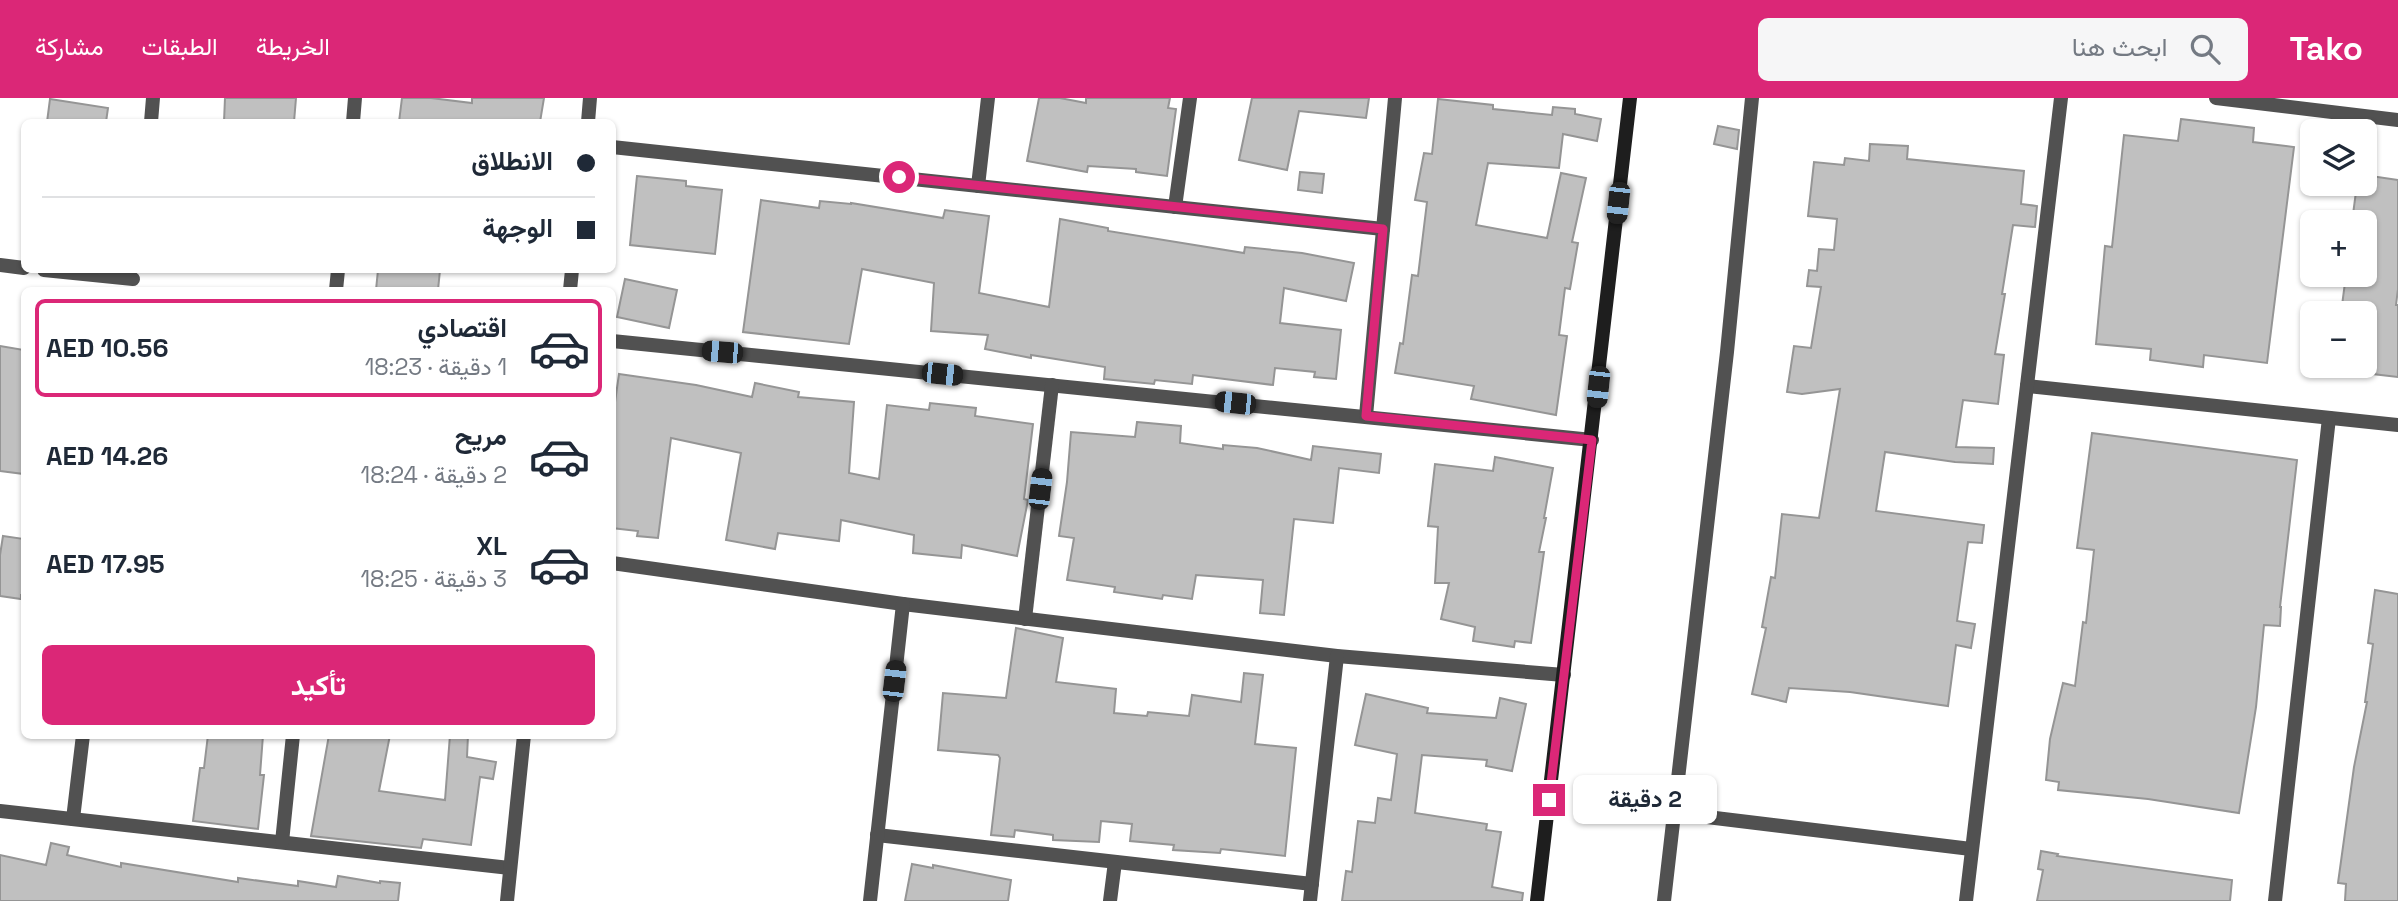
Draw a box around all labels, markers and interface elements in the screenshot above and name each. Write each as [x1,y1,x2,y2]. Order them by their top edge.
search box [1758,18,2248,81]
text: Tako [2290,28,2363,70]
text: ابحث هنا [2072,30,2168,64]
icon: search [2186,30,2224,68]
text: مشاركة [35,31,103,62]
text: الطبقات [141,31,218,62]
text: الخريطة [256,31,330,62]
map controls [2300,119,2377,378]
button: layers [2300,119,2377,196]
text: الانطلاق [471,144,553,178]
route start [883,161,915,193]
car [1606,181,1631,225]
button: + [2300,210,2377,287]
text: الوجهة [482,211,553,245]
button: − [2300,301,2377,378]
text: اقتصادي [418,311,507,345]
icon: car [528,317,591,380]
text: AED 10.56 [46,331,169,365]
car [701,340,744,364]
text: 1 دقيقة · 18:23 [365,352,507,382]
car [921,361,964,387]
car [1586,365,1611,409]
car [1214,390,1257,416]
text: مريح [455,419,507,453]
icon: car [528,425,591,488]
text: AED 14.26 [46,439,168,473]
text: 2 دقيقة · 18:24 [361,460,507,490]
car [1028,467,1053,511]
text: XL [476,529,507,563]
icon: car [528,533,591,596]
text: AED 17.95 [46,547,165,581]
text: 3 دقيقة · 18:25 [360,564,507,594]
button: تأكيد [42,645,595,725]
car [882,659,907,703]
callout: 2 دقيقة [1574,776,1717,824]
route end [1533,784,1565,816]
text: 2 دقيقة [1608,784,1682,814]

